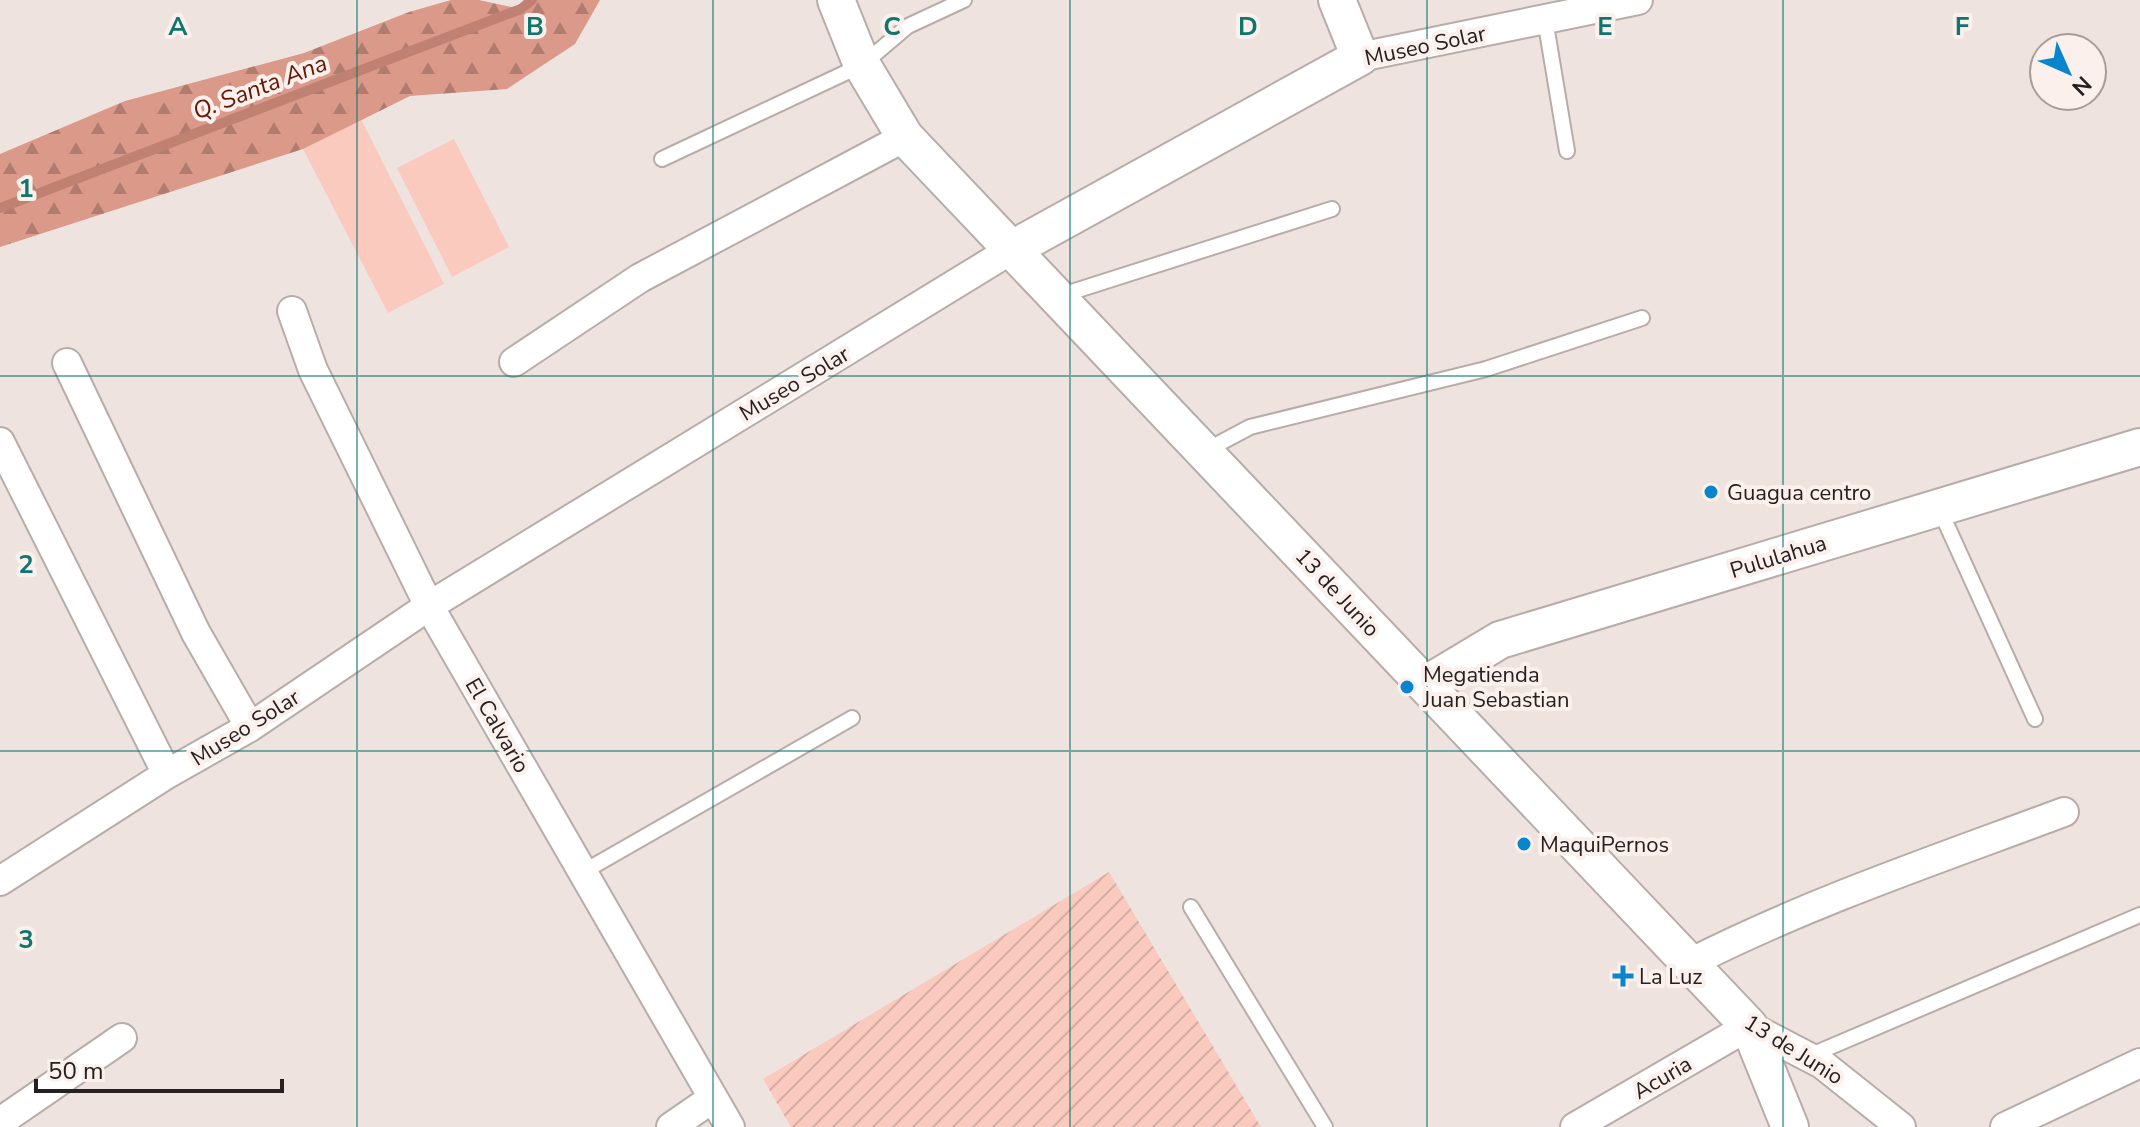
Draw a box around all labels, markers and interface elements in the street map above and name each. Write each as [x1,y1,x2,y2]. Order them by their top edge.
text: A [168,9,188,44]
text: B [526,9,544,44]
text: C [883,9,901,44]
text: D [1238,9,1258,44]
text: E [1597,9,1613,44]
text: F [1955,9,1969,44]
street label: Museo Solar [1362,18,1489,73]
north arrow [2028,32,2108,112]
water label: Q. Santa Ana [188,47,332,127]
text: N [2065,69,2098,102]
text: 1 [18,171,34,206]
street label: Museo Solar [734,339,855,428]
place label: Guagua centro [1727,478,1871,508]
marker: Guagua centro [1702,483,1720,501]
street label: Pululahua [1726,528,1830,586]
street label: 13 de Junio [1288,542,1386,644]
text: 2 [18,547,34,582]
place label: Megatienda Juan Sebastian [1422,660,1569,715]
street label: El Calvario [458,672,536,779]
marker: Megatienda Juan Sebastian [1398,678,1416,696]
street label: Museo Solar [185,682,306,773]
place label: MaquiPernos [1540,830,1669,860]
marker: MaquiPernos [1515,835,1533,853]
text: 3 [18,922,34,957]
place label: La Luz [1639,962,1703,992]
marker: La Luz [1614,967,1632,985]
street label: 13 de Junio [1738,1008,1849,1092]
scale bar [36,1043,282,1093]
street label: Acuria [1628,1049,1697,1107]
text: 50 m [48,1055,104,1087]

